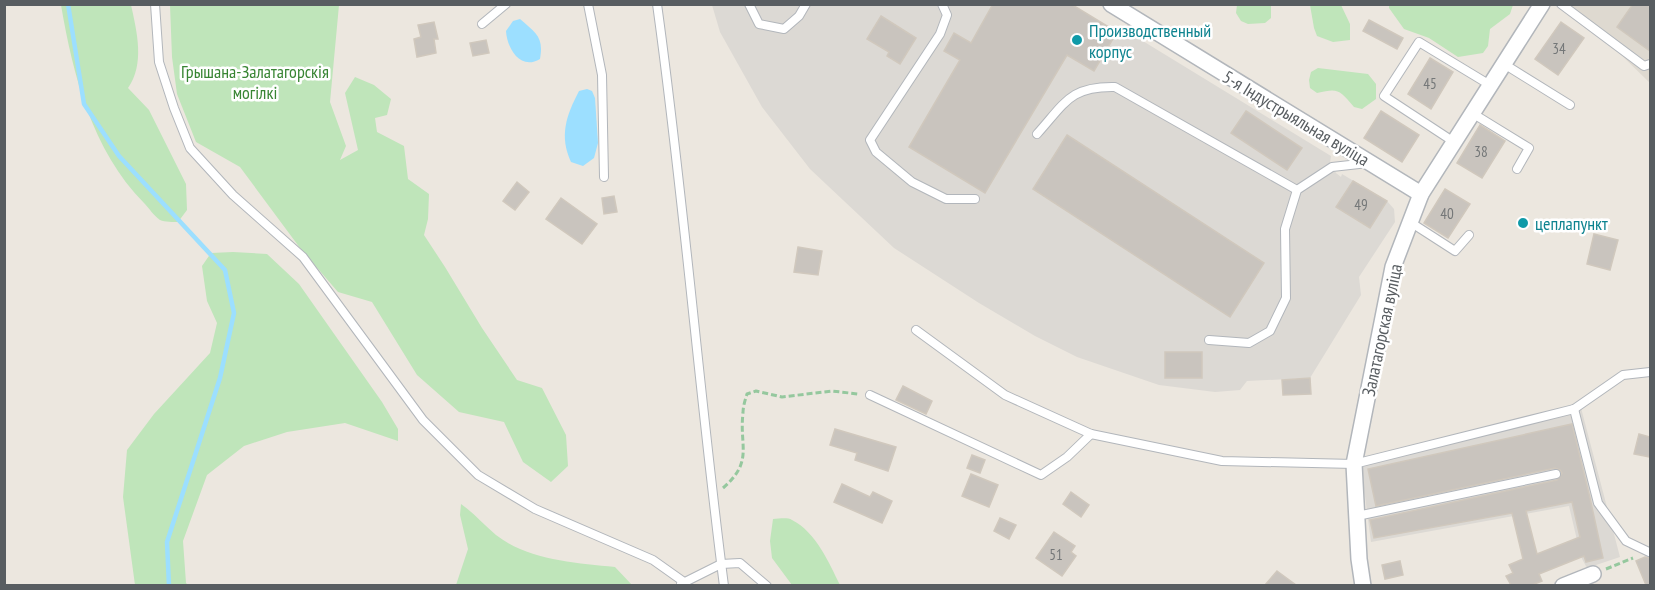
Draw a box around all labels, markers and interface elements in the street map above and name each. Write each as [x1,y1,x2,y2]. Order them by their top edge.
place label: Производственный корпус [1089,19,1211,63]
marker: Производственный корпус [1070,33,1084,47]
house number: 34 [1552,39,1566,58]
park label: Грышана-Залатагорскія могілкі [181,60,329,104]
street label: 5-я Індустрыяльная вуліца [1218,65,1374,171]
house number: 45 [1423,74,1437,93]
house number: 38 [1474,142,1488,161]
house number: 49 [1354,195,1368,214]
house number: 40 [1440,204,1454,223]
place label: цеплапункт [1535,212,1608,235]
marker: цеплапункт [1516,216,1530,230]
street label: Залатагорская вуліца [1357,262,1407,398]
house number: 51 [1049,545,1063,564]

